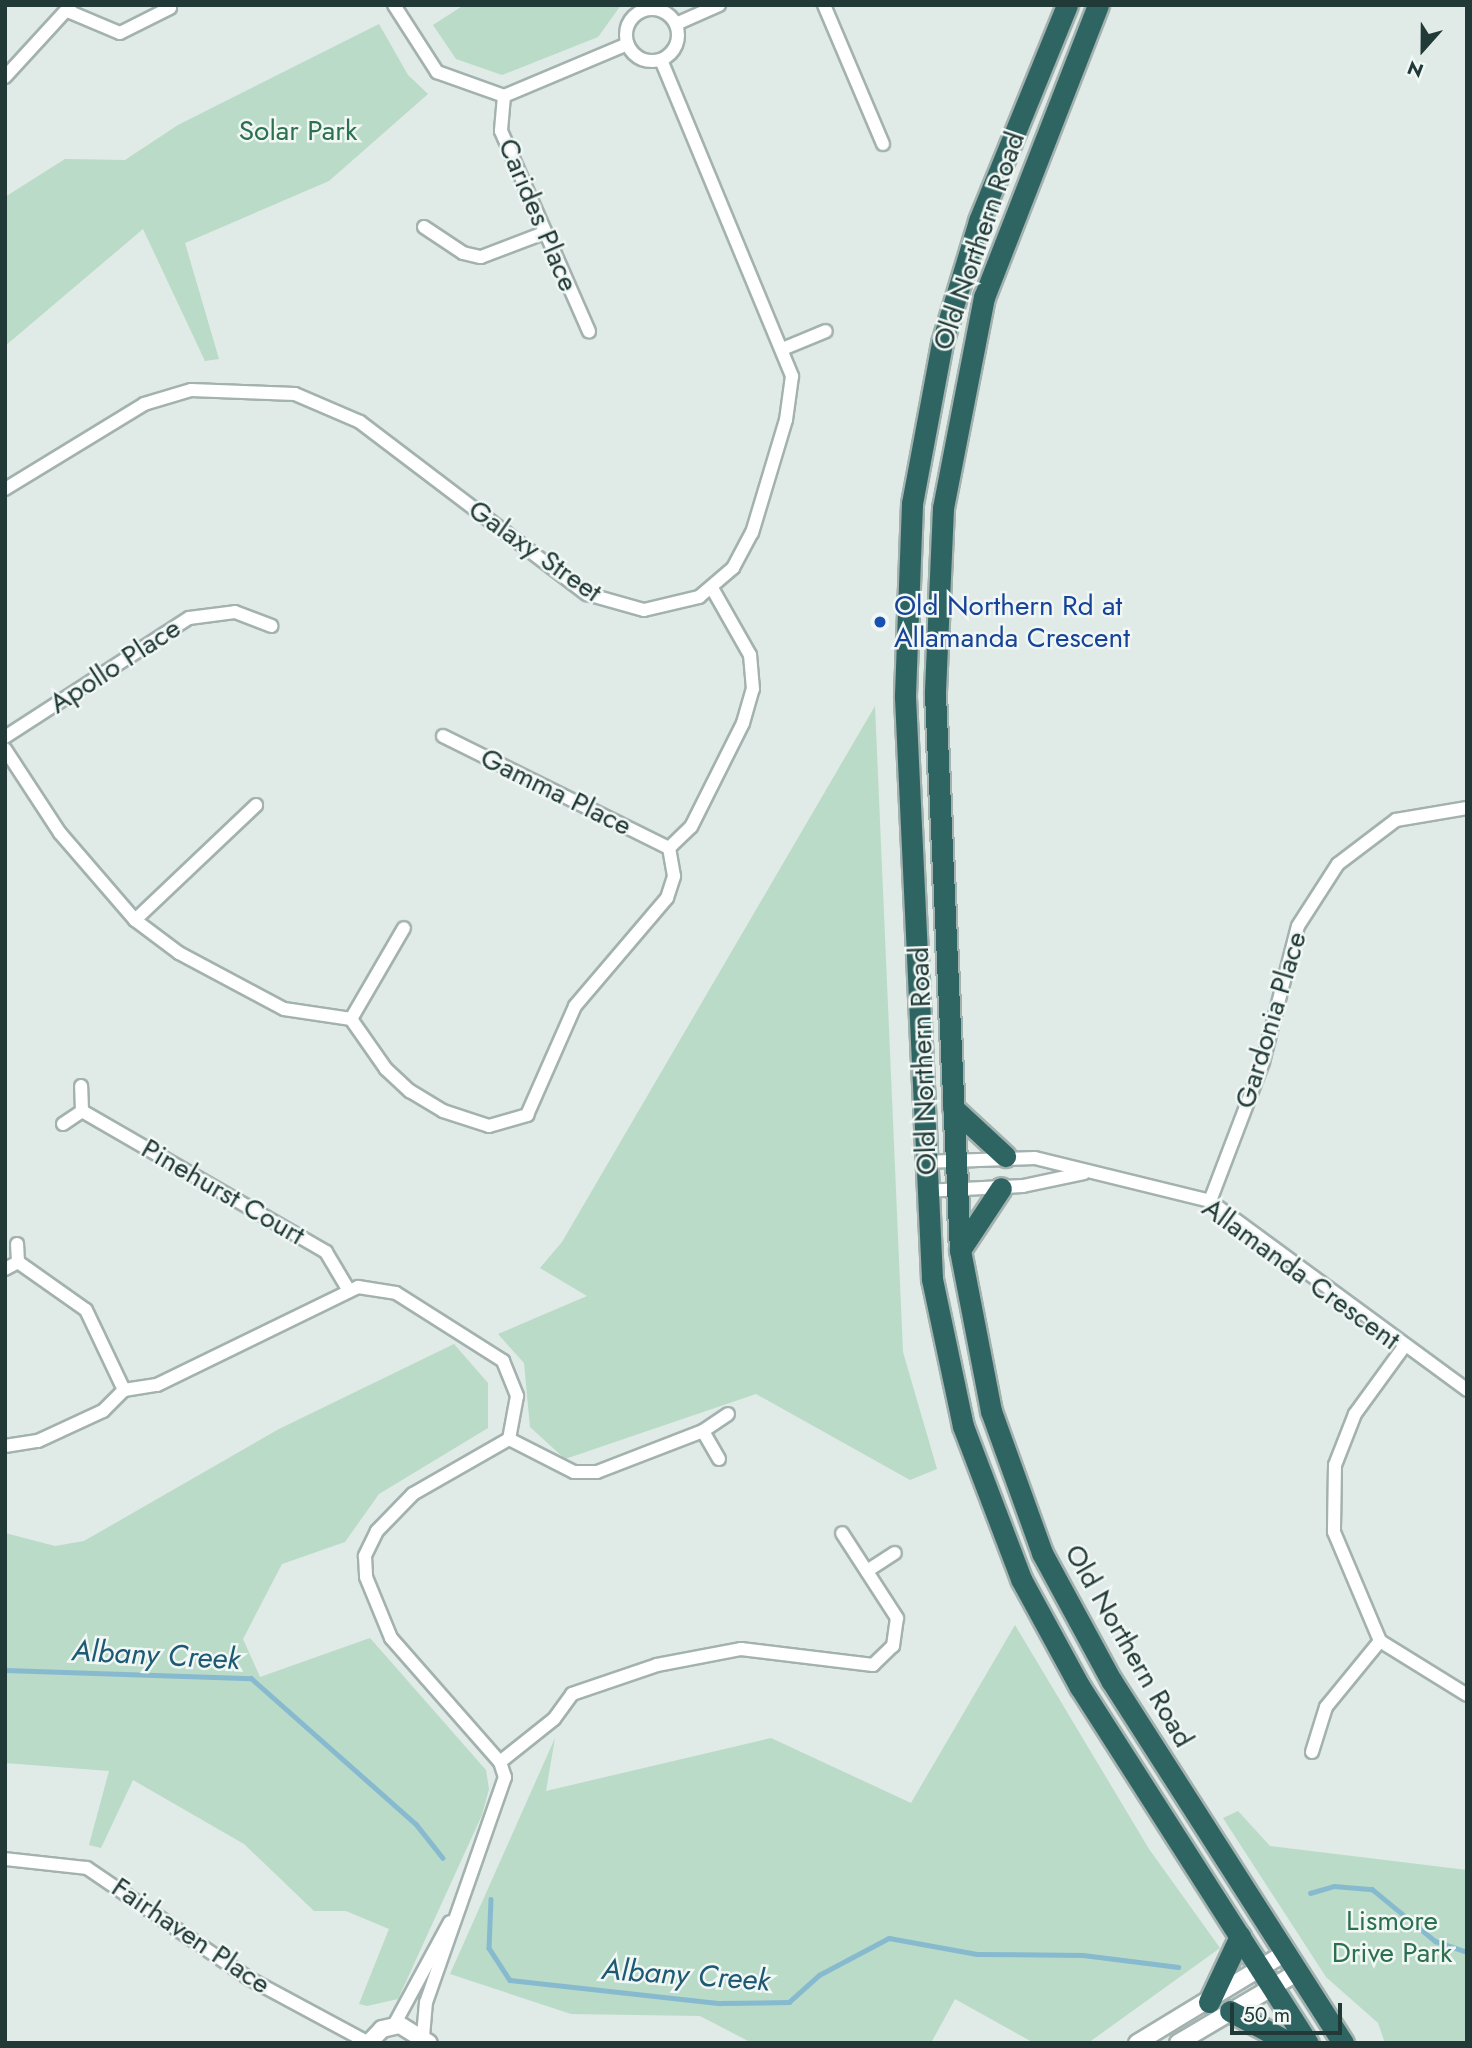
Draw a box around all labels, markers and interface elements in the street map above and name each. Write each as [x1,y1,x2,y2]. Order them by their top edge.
north arrow [1388,14,1458,84]
text: N [1403,54,1427,84]
park label: Solar Park [239,114,357,148]
street label: Old Northern Road [926,128,1032,354]
street label: Carides Place [491,134,585,296]
street label: Galaxy Street [462,493,608,609]
place label: Old Northern Rd at Allamanda Crescent [894,589,1130,655]
street label: Apollo Place [43,611,187,721]
marker: Old Northern Rd at Allamanda Crescent [872,614,888,630]
street label: Gamma Place [475,741,637,843]
street label: Gardonia Place [1228,928,1314,1112]
street label: Old Northern Road [902,946,944,1176]
street label: Pinehurst Court [136,1132,310,1252]
street label: Allamanda Crescent [1196,1191,1406,1357]
street label: Old Northern Road [1057,1539,1201,1753]
water label: Albany Creek [71,1633,241,1677]
street label: Fairhaven Place [105,1871,277,2001]
park label: Lismore Drive Park [1332,1904,1452,1970]
water label: Albany Creek [601,1951,771,1999]
scale bar [1234,1988,1346,2032]
text: 50 m [1243,2000,1290,2030]

